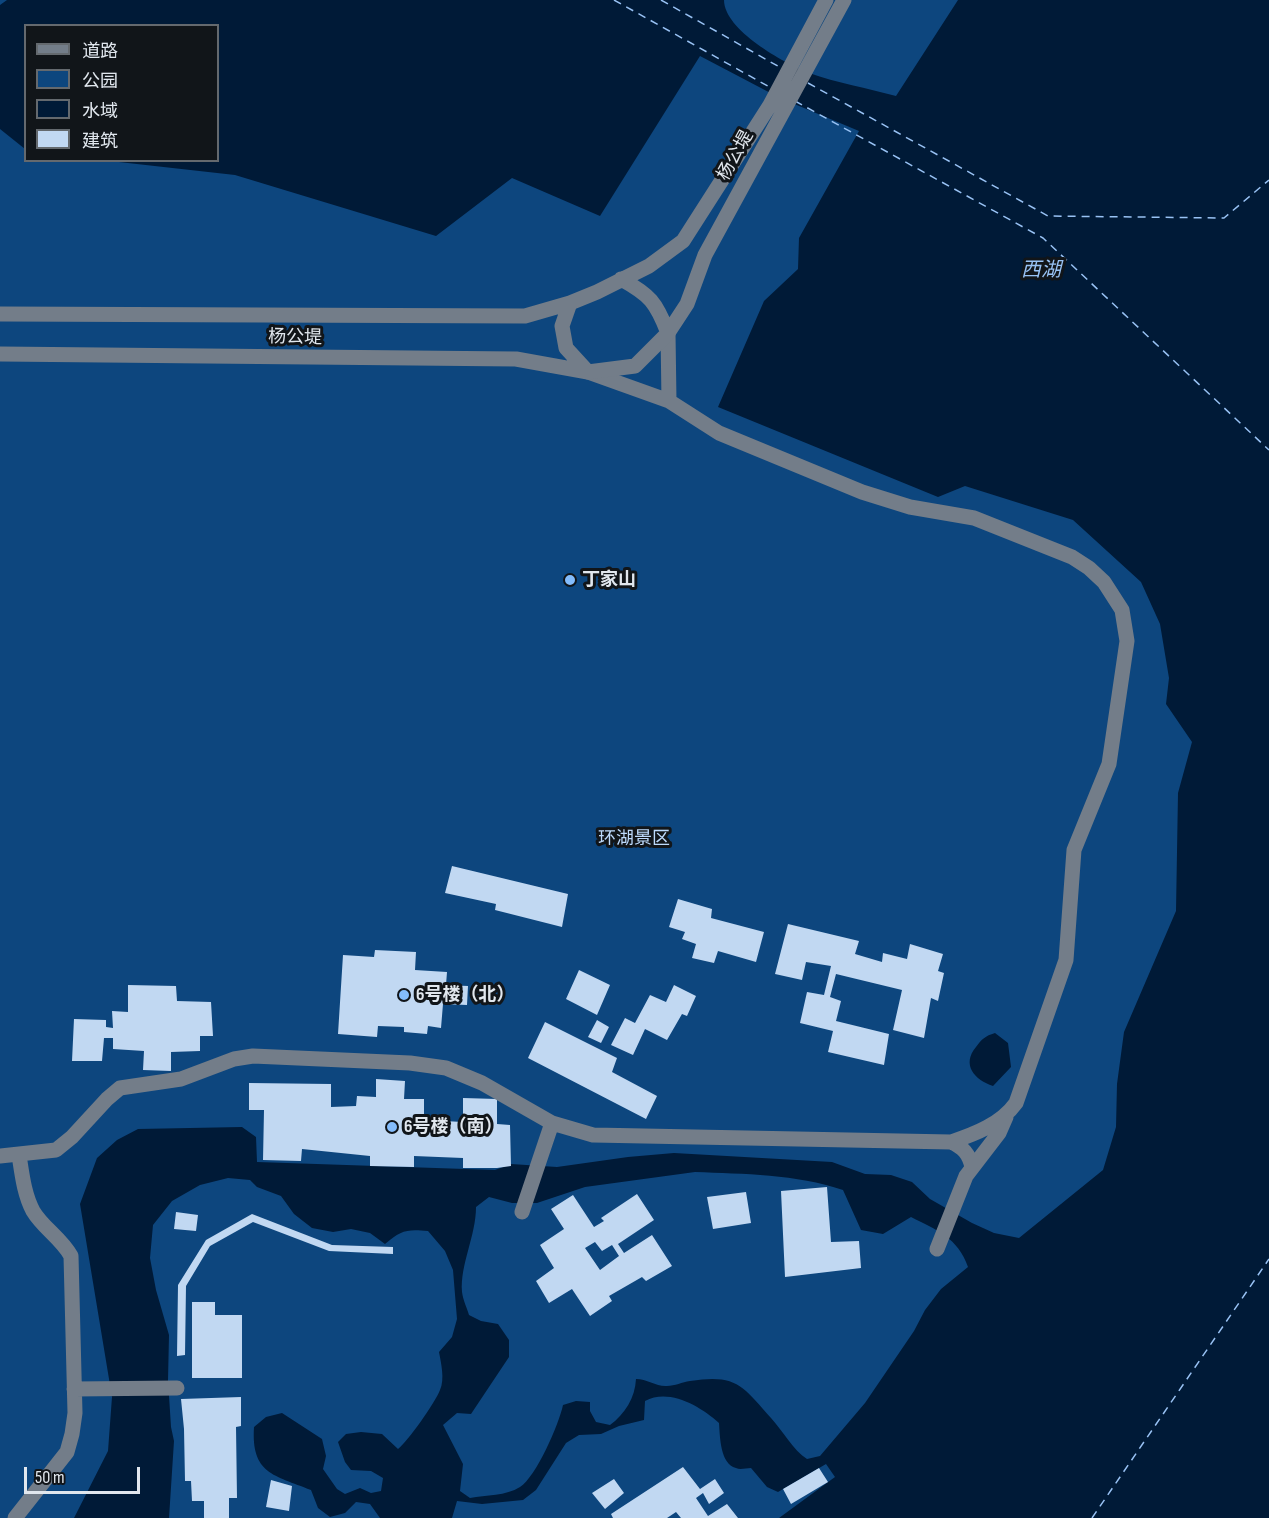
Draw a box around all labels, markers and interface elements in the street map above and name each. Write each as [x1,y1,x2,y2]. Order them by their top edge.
legend [24,24,219,162]
text: 道路 [82,41,118,62]
text: 公园 [82,71,118,92]
text: 水域 [82,101,118,122]
street label: 杨公堤 [713,127,759,185]
text: 建筑 [82,131,118,152]
water label: 西湖 [1021,259,1061,283]
street label: 杨公堤 [268,327,322,349]
place label: 丁家山 [582,569,636,591]
marker: 丁家山 [563,573,577,587]
park label: 环湖景区 [598,828,670,850]
place label: 6号楼（北） [416,984,514,1006]
marker: 6号楼（北） [397,988,411,1002]
place label: 6号楼（南） [404,1116,502,1138]
marker: 6号楼（南） [385,1120,399,1134]
scale bar [27,1455,142,1493]
text: 50 m [35,1467,65,1488]

